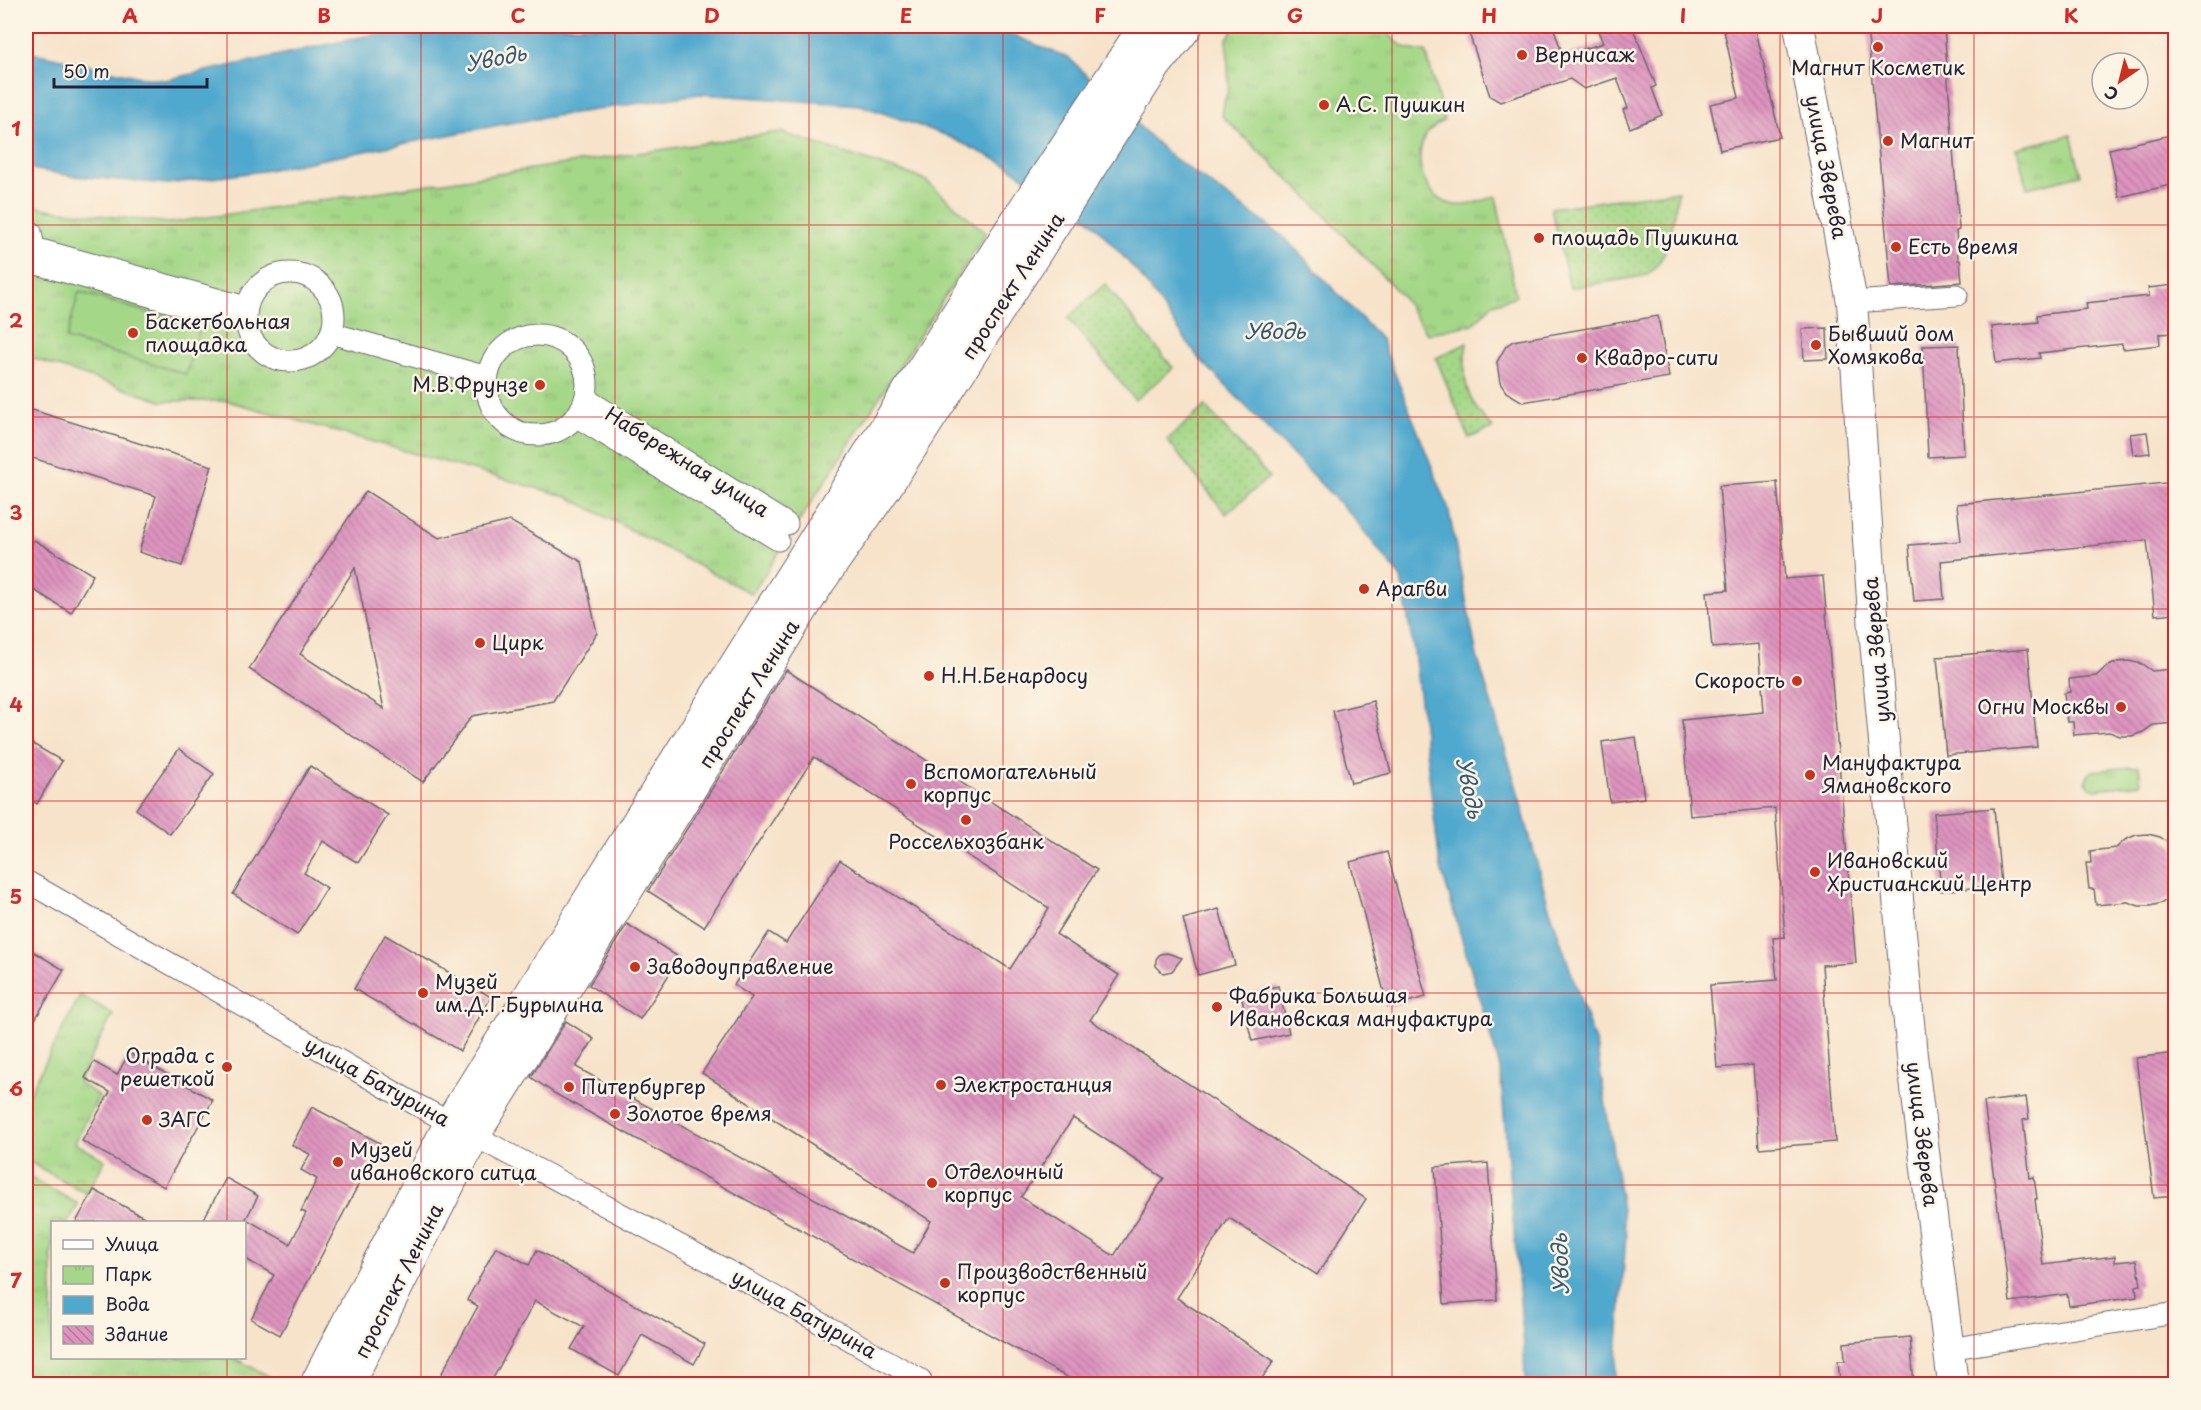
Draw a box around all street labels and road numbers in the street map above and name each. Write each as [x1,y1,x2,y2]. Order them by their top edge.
street label: улица Зверева [1798,92,1856,242]
street label: проспект Ленина [953,206,1071,365]
street label: Набережная улица [600,398,776,524]
street label: улица Зверева [1855,576,1897,724]
street label: проспект Ленина [690,613,806,774]
street label: улица Батурина [299,1029,456,1134]
street label: улица Зверева [1899,1060,1947,1209]
street label: проспект Ленина [346,1198,450,1363]
street label: улица Батурина [726,1261,883,1366]

